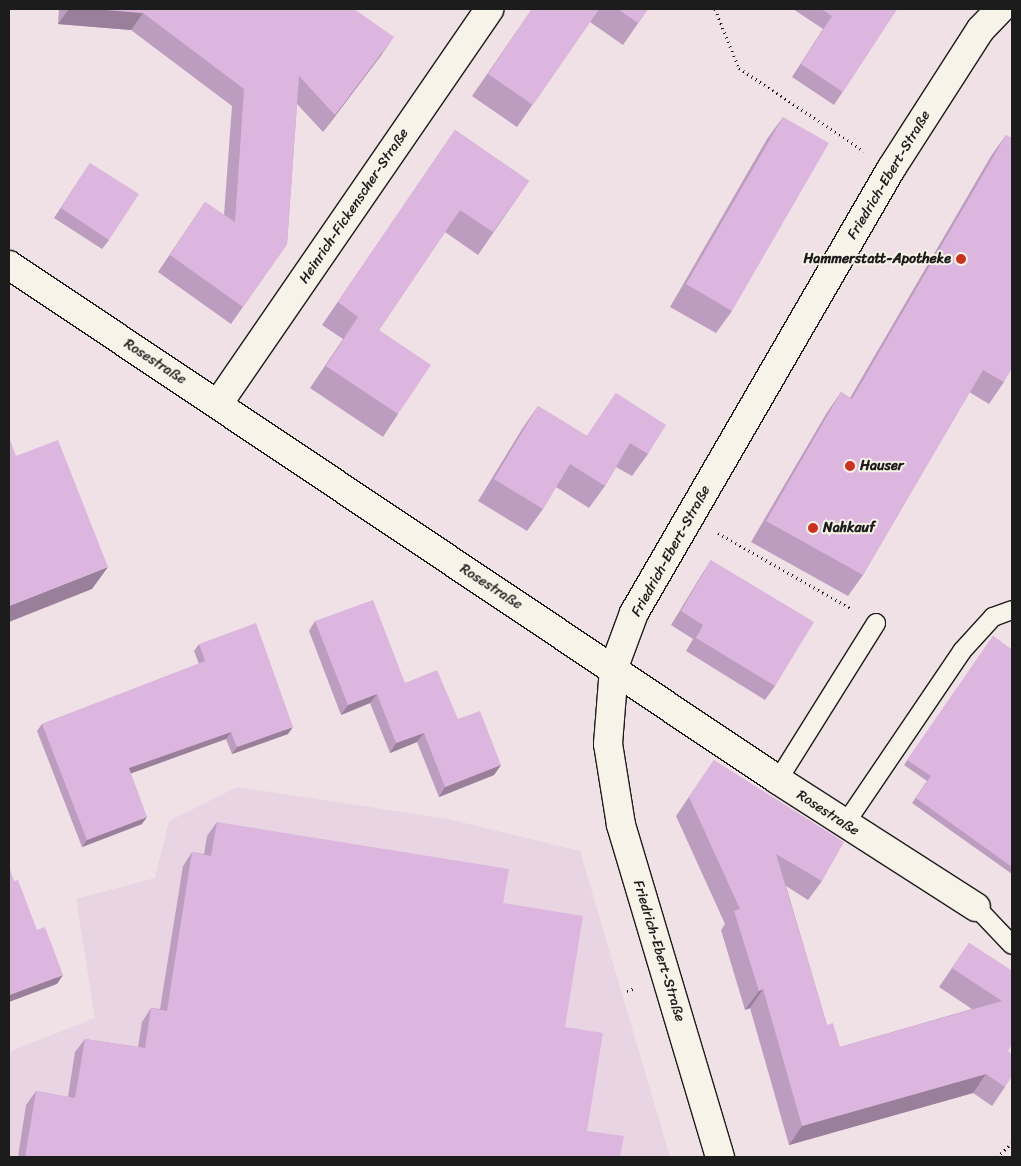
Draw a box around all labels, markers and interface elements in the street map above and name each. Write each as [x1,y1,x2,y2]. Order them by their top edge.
street label: Friedrich-Ebert-Straße [844,108,934,242]
street label: Heinrich-Fickenscher-Straße [296,125,412,287]
place label: Hammerstatt-Apotheke [803,251,951,267]
marker: Hammerstatt-Apotheke [955,253,967,265]
street label: Rosestraße [121,336,189,388]
place label: Hauser [860,458,903,474]
marker: Hauser [844,460,856,472]
street label: Friedrich-Ebert-Straße [628,483,714,619]
place label: Nahkauf [823,520,875,536]
marker: Nahkauf [807,522,819,534]
street label: Rosestraße [457,561,525,613]
street label: Rosestraße [794,787,862,839]
street label: Friedrich-Ebert-Straße [629,878,689,1024]

